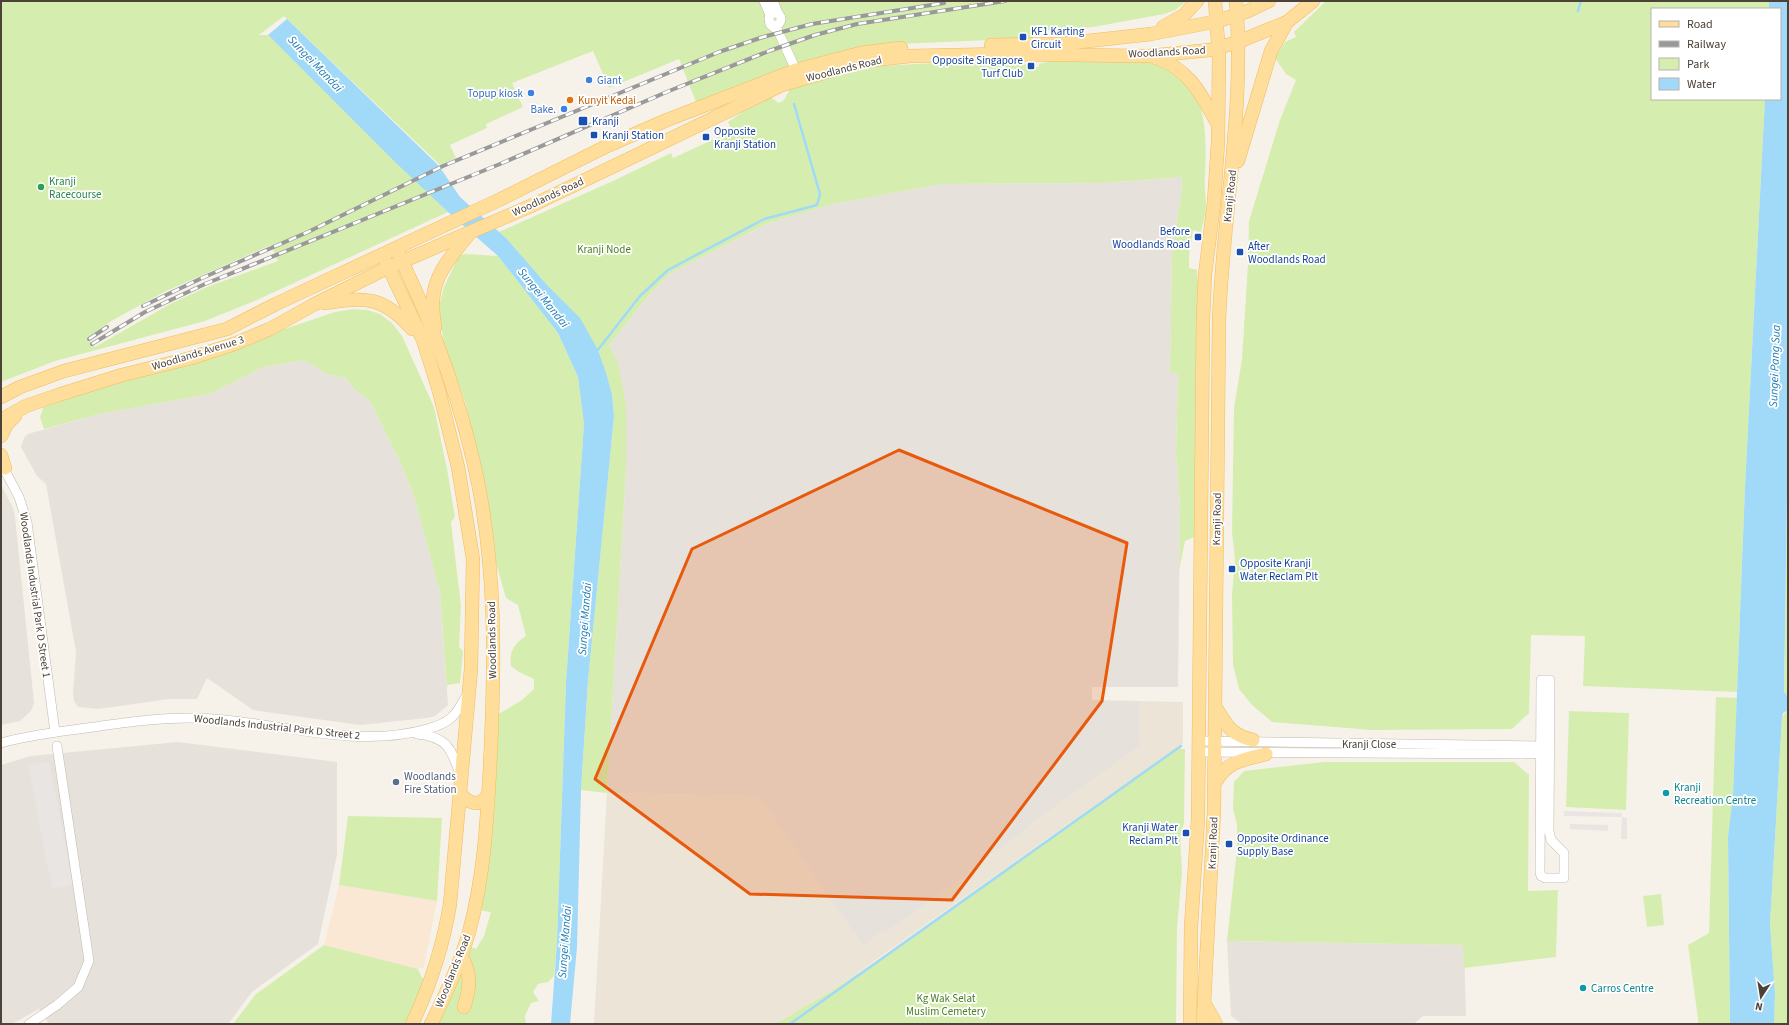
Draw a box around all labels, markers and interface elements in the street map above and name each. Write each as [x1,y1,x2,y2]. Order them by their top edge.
legend [1651,8,1781,100]
text: Road [1687,16,1713,33]
place label: KF1 Karting Circuit [1031,24,1085,52]
water label: Sungei Mandai [284,32,347,96]
marker: KF1 Karting Circuit [1018,32,1028,42]
text: Railway [1687,36,1726,53]
street label: Woodlands Road [1128,42,1206,62]
street label: Woodlands Road [805,52,883,86]
place label: Opposite Singapore Turf Club [932,53,1024,81]
text: Park [1687,56,1709,73]
marker: Opposite Singapore Turf Club [1026,61,1036,71]
place label: Giant [597,73,622,88]
marker: Giant [584,75,594,85]
text: Water [1687,76,1717,93]
place label: Topup kiosk [467,86,524,101]
marker: Topup kiosk [526,88,536,98]
place label: Kunyit Kedai [578,93,636,108]
marker: Kunyit Kedai [565,95,575,105]
place label: Bake. [531,102,556,117]
marker: Bake. [559,104,569,114]
place label: Kranji [592,114,619,129]
marker: Kranji [577,115,589,127]
place label: Opposite Kranji Station [714,124,776,152]
place label: Kranji Station [602,128,664,143]
marker: Kranji Station [589,130,599,140]
marker: Opposite Kranji Station [701,132,711,142]
street label: Kranji Road [1220,169,1240,223]
place label: Kranji Racecourse [49,174,102,202]
street label: Woodlands Road [510,174,586,220]
marker: Kranji Racecourse [36,182,46,192]
place label: Before Woodlands Road [1112,224,1191,252]
marker: Before Woodlands Road [1193,232,1203,242]
place label: After Woodlands Road [1248,239,1326,267]
park label: Kranji Node [577,242,631,257]
marker: After Woodlands Road [1235,247,1245,257]
water label: Sungei Mandai [513,264,573,332]
water label: Sungei Pang Sua [1765,324,1785,408]
street label: Woodlands Avenue 3 [150,332,246,374]
street label: Kranji Road [1209,493,1225,545]
street label: Woodlands Industrial Park D Street 1 [16,511,54,679]
place label: Opposite Kranji Water Reclam Plt [1240,556,1318,584]
marker: Opposite Kranji Water Reclam Plt [1227,564,1237,574]
water label: Sungei Mandai [574,582,596,656]
street label: Woodlands Road [484,601,500,679]
street label: Woodlands Industrial Park D Street 2 [193,711,361,743]
street label: Kranji Close [1342,737,1397,752]
place label: Woodlands Fire Station [404,769,456,797]
marker: Woodlands Fire Station [391,777,401,787]
place label: Kranji Recreation Centre [1674,780,1757,808]
marker: Kranji Recreation Centre [1661,788,1671,798]
street label: Kranji Road [1205,816,1221,870]
place label: Kranji Water Reclam Plt [1122,820,1178,848]
marker: Kranji Water Reclam Plt [1181,828,1191,838]
place label: Opposite Ordinance Supply Base [1237,831,1329,859]
marker: Opposite Ordinance Supply Base [1224,839,1234,849]
water label: Sungei Mandai [554,905,576,979]
street label: Woodlands Road [432,932,474,1010]
north arrow [1741,977,1781,1017]
place label: Carros Centre [1591,981,1654,996]
marker: Carros Centre [1578,983,1588,993]
park label: Kg Wak Selat Muslim Cemetery [906,991,986,1019]
text: N [1754,998,1764,1014]

